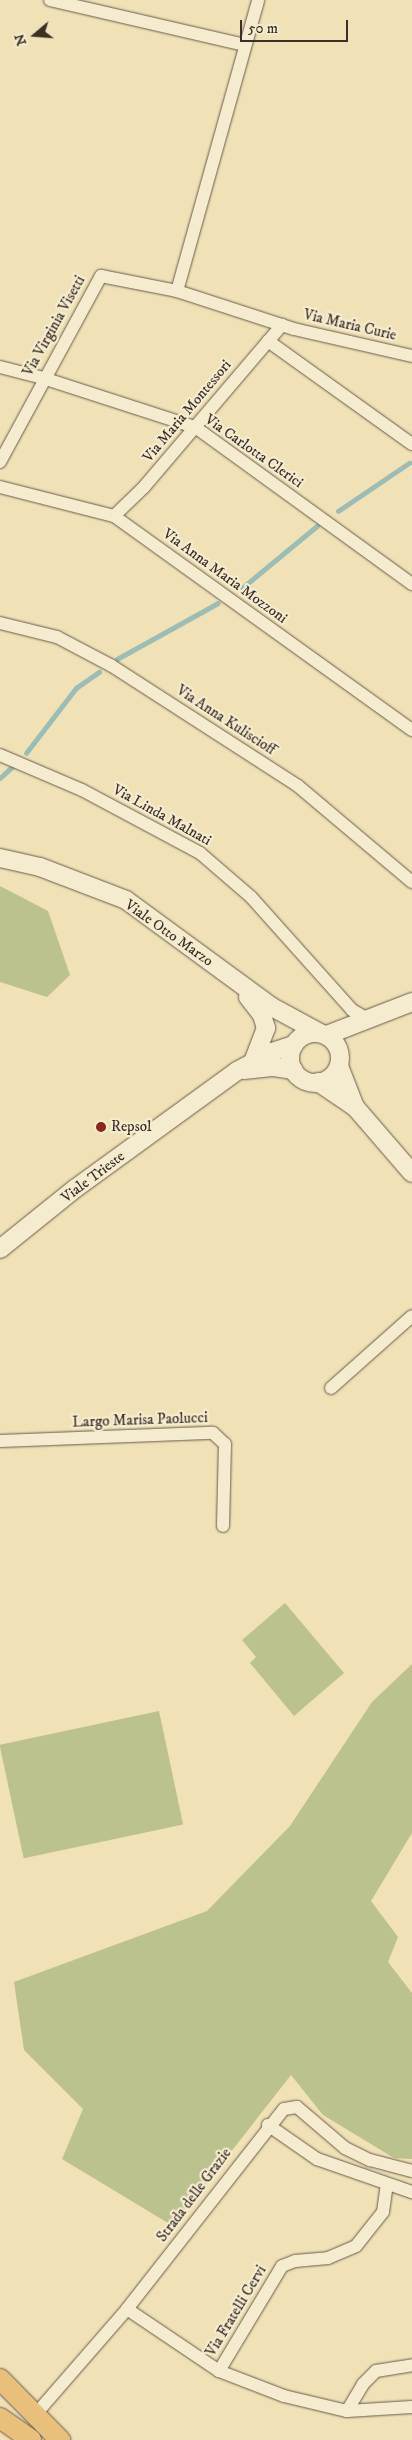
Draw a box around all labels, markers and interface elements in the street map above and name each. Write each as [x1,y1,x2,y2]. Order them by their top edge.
north arrow [10,10,60,60]
scale bar [242,10,350,42]
text: 50 m [248,19,278,38]
text: N [10,31,31,48]
street label: Via Virginia Visetti [19,273,89,379]
street label: Via Maria Curie [302,306,398,344]
street label: Via Maria Montessori [139,356,235,466]
street label: Via Carlotta Clerici [201,410,307,492]
street label: Via Anna Maria Mozzoni [159,525,291,627]
street label: Via Anna Kuliscioff [173,681,279,759]
street label: Via Linda Malnati [110,781,214,849]
street label: Viale Otto Marzo [121,896,217,970]
place label: Repsol [111,1118,151,1136]
marker: Repsol [95,1121,107,1133]
street label: Viale Trieste [58,1147,128,1207]
street label: Largo Marisa Paolucci [72,1409,208,1431]
street label: Strada delle Grazie [153,2145,235,2245]
street label: Via Fratelli Cervi [202,2262,270,2360]

